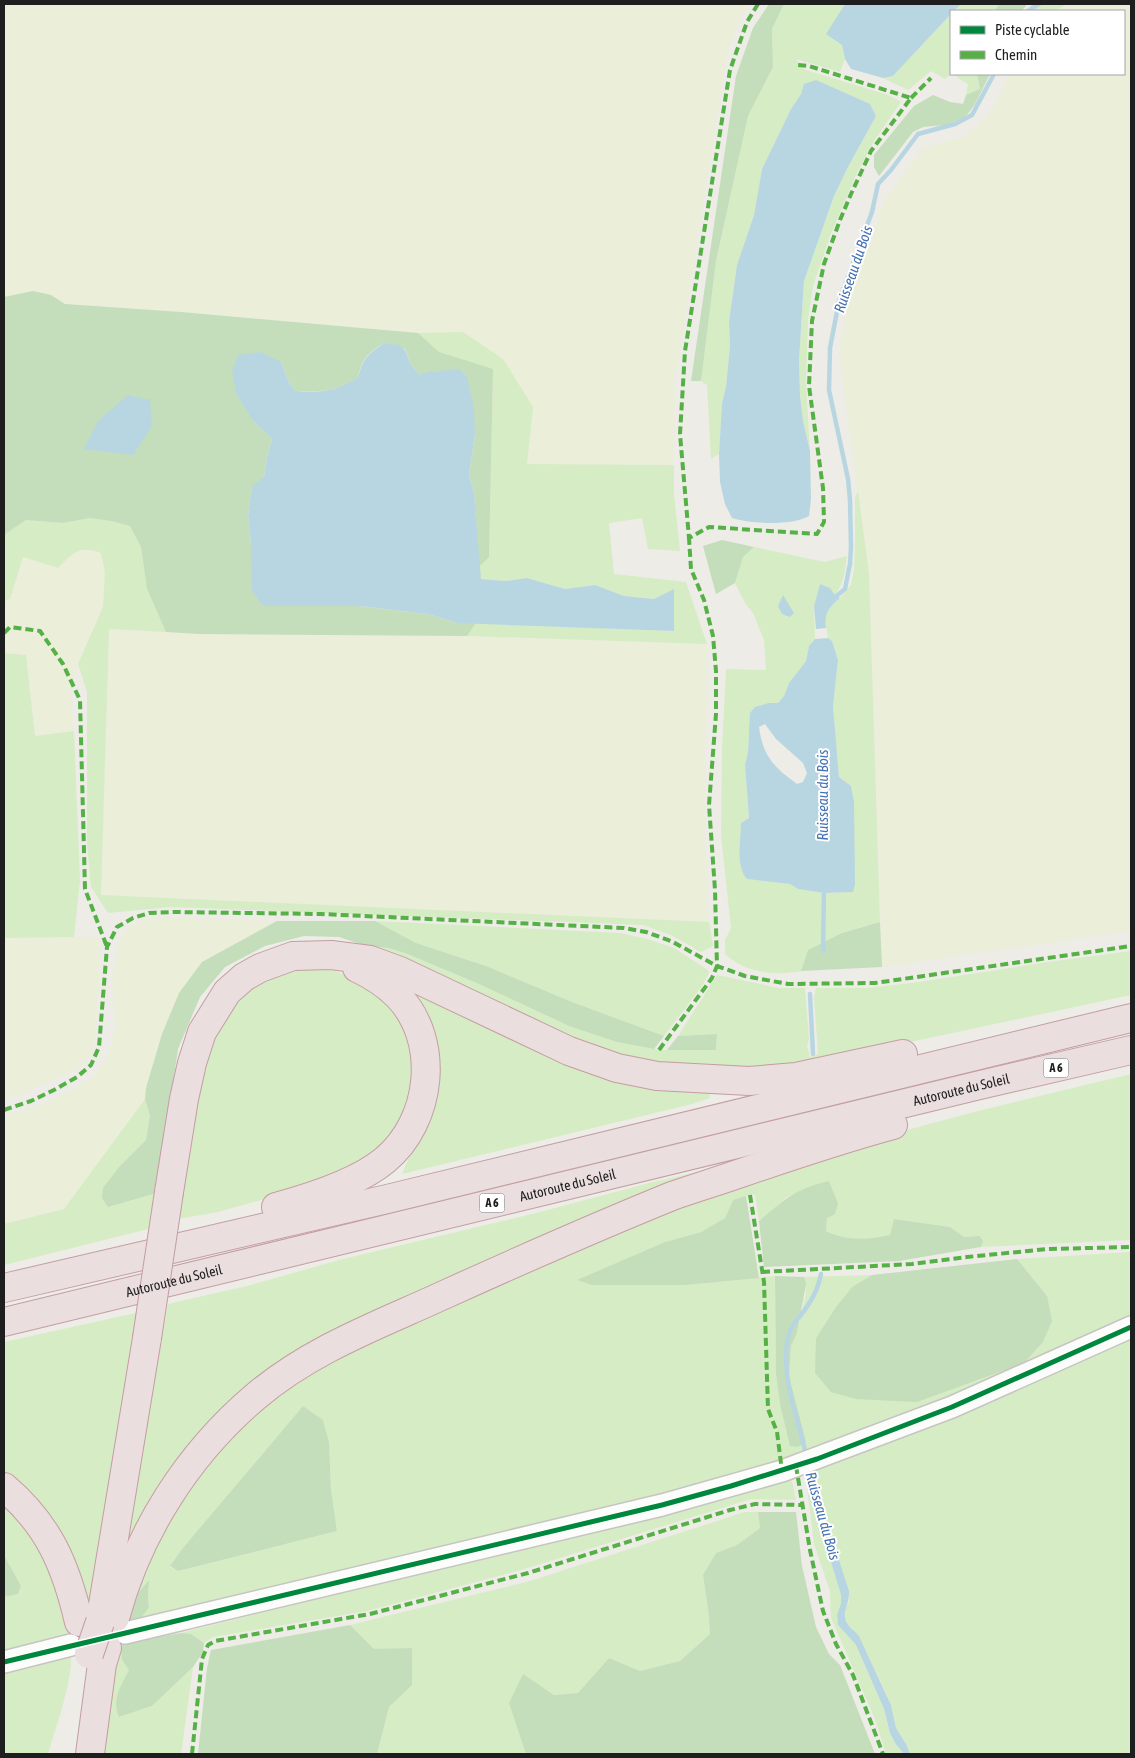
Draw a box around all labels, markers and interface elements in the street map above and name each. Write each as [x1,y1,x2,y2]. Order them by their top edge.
legend [950,10,1125,75]
text: Piste cyclable [995,21,1070,38]
text: Chemin [995,46,1037,63]
water label: Ruisseau du Bois [830,223,876,315]
water label: Ruisseau du Bois [814,750,831,840]
road number: A 6 [1044,1058,1068,1078]
street label: Autoroute du Soleil [911,1070,1011,1109]
street label: Autoroute du Soleil [518,1166,618,1205]
road number: A 6 [480,1194,504,1212]
street label: Autoroute du Soleil [124,1261,224,1300]
water label: Ruisseau du Bois [802,1470,844,1562]

